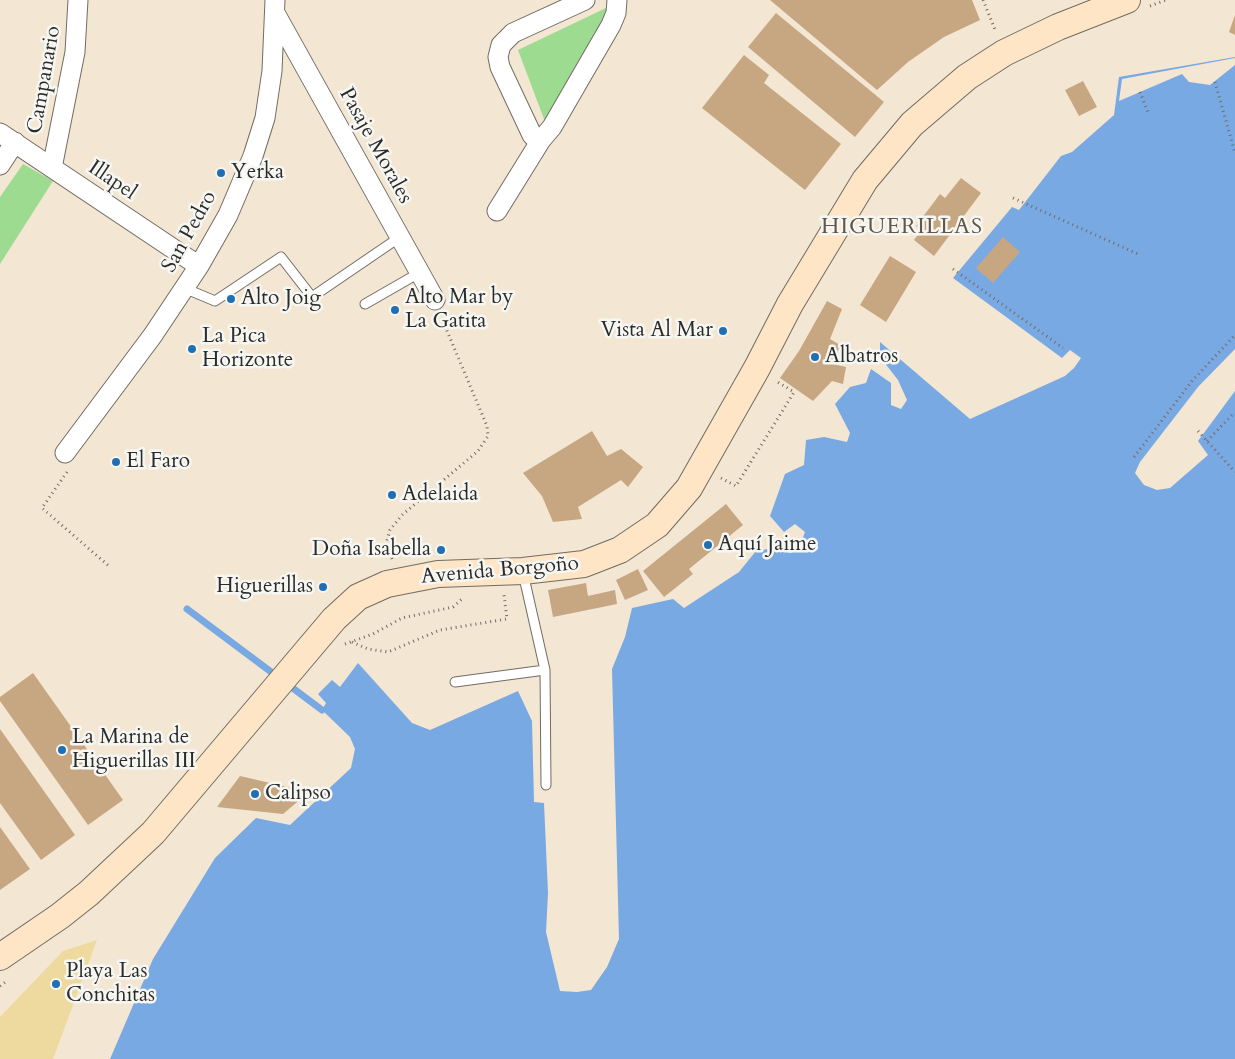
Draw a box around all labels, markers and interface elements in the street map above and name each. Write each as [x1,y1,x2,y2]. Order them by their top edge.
street label: Campanario [23,24,67,136]
street label: Pasaje Morales [333,84,417,208]
street label: Illapel [83,156,141,206]
place label: Yerka [231,160,284,186]
marker: Yerka [215,167,227,179]
street label: San Pedro [157,187,223,277]
district label: HIGUERILLAS [820,215,984,241]
place label: Alto Mar by La Gatita [405,285,513,335]
place label: Alto Joig [241,286,321,312]
marker: Alto Joig [225,293,237,305]
marker: Alto Mar by La Gatita [389,304,401,316]
place label: Vista Al Mar [601,318,713,344]
place label: La Pica Horizonte [202,324,293,374]
marker: Vista Al Mar [717,325,729,337]
marker: La Pica Horizonte [186,343,198,355]
place label: Albatros [825,344,898,370]
marker: Albatros [809,351,821,363]
place label: El Faro [126,449,190,475]
marker: El Faro [110,456,122,468]
place label: Adelaida [402,482,478,508]
marker: Adelaida [386,489,398,501]
place label: Aquí Jaime [718,532,817,558]
place label: Doña Isabella [312,537,431,563]
marker: Aquí Jaime [702,539,714,551]
marker: Doña Isabella [435,544,447,556]
street label: Avenida Borgoño [420,552,580,590]
place label: Higuerillas [216,574,313,600]
marker: Higuerillas [317,581,329,593]
place label: La Marina de Higuerillas III [72,725,196,775]
marker: La Marina de Higuerillas III [56,744,68,756]
place label: Calipso [265,781,331,807]
marker: Calipso [249,788,261,800]
place label: Playa Las Conchitas [66,959,155,1009]
marker: Playa Las Conchitas [50,978,62,990]

